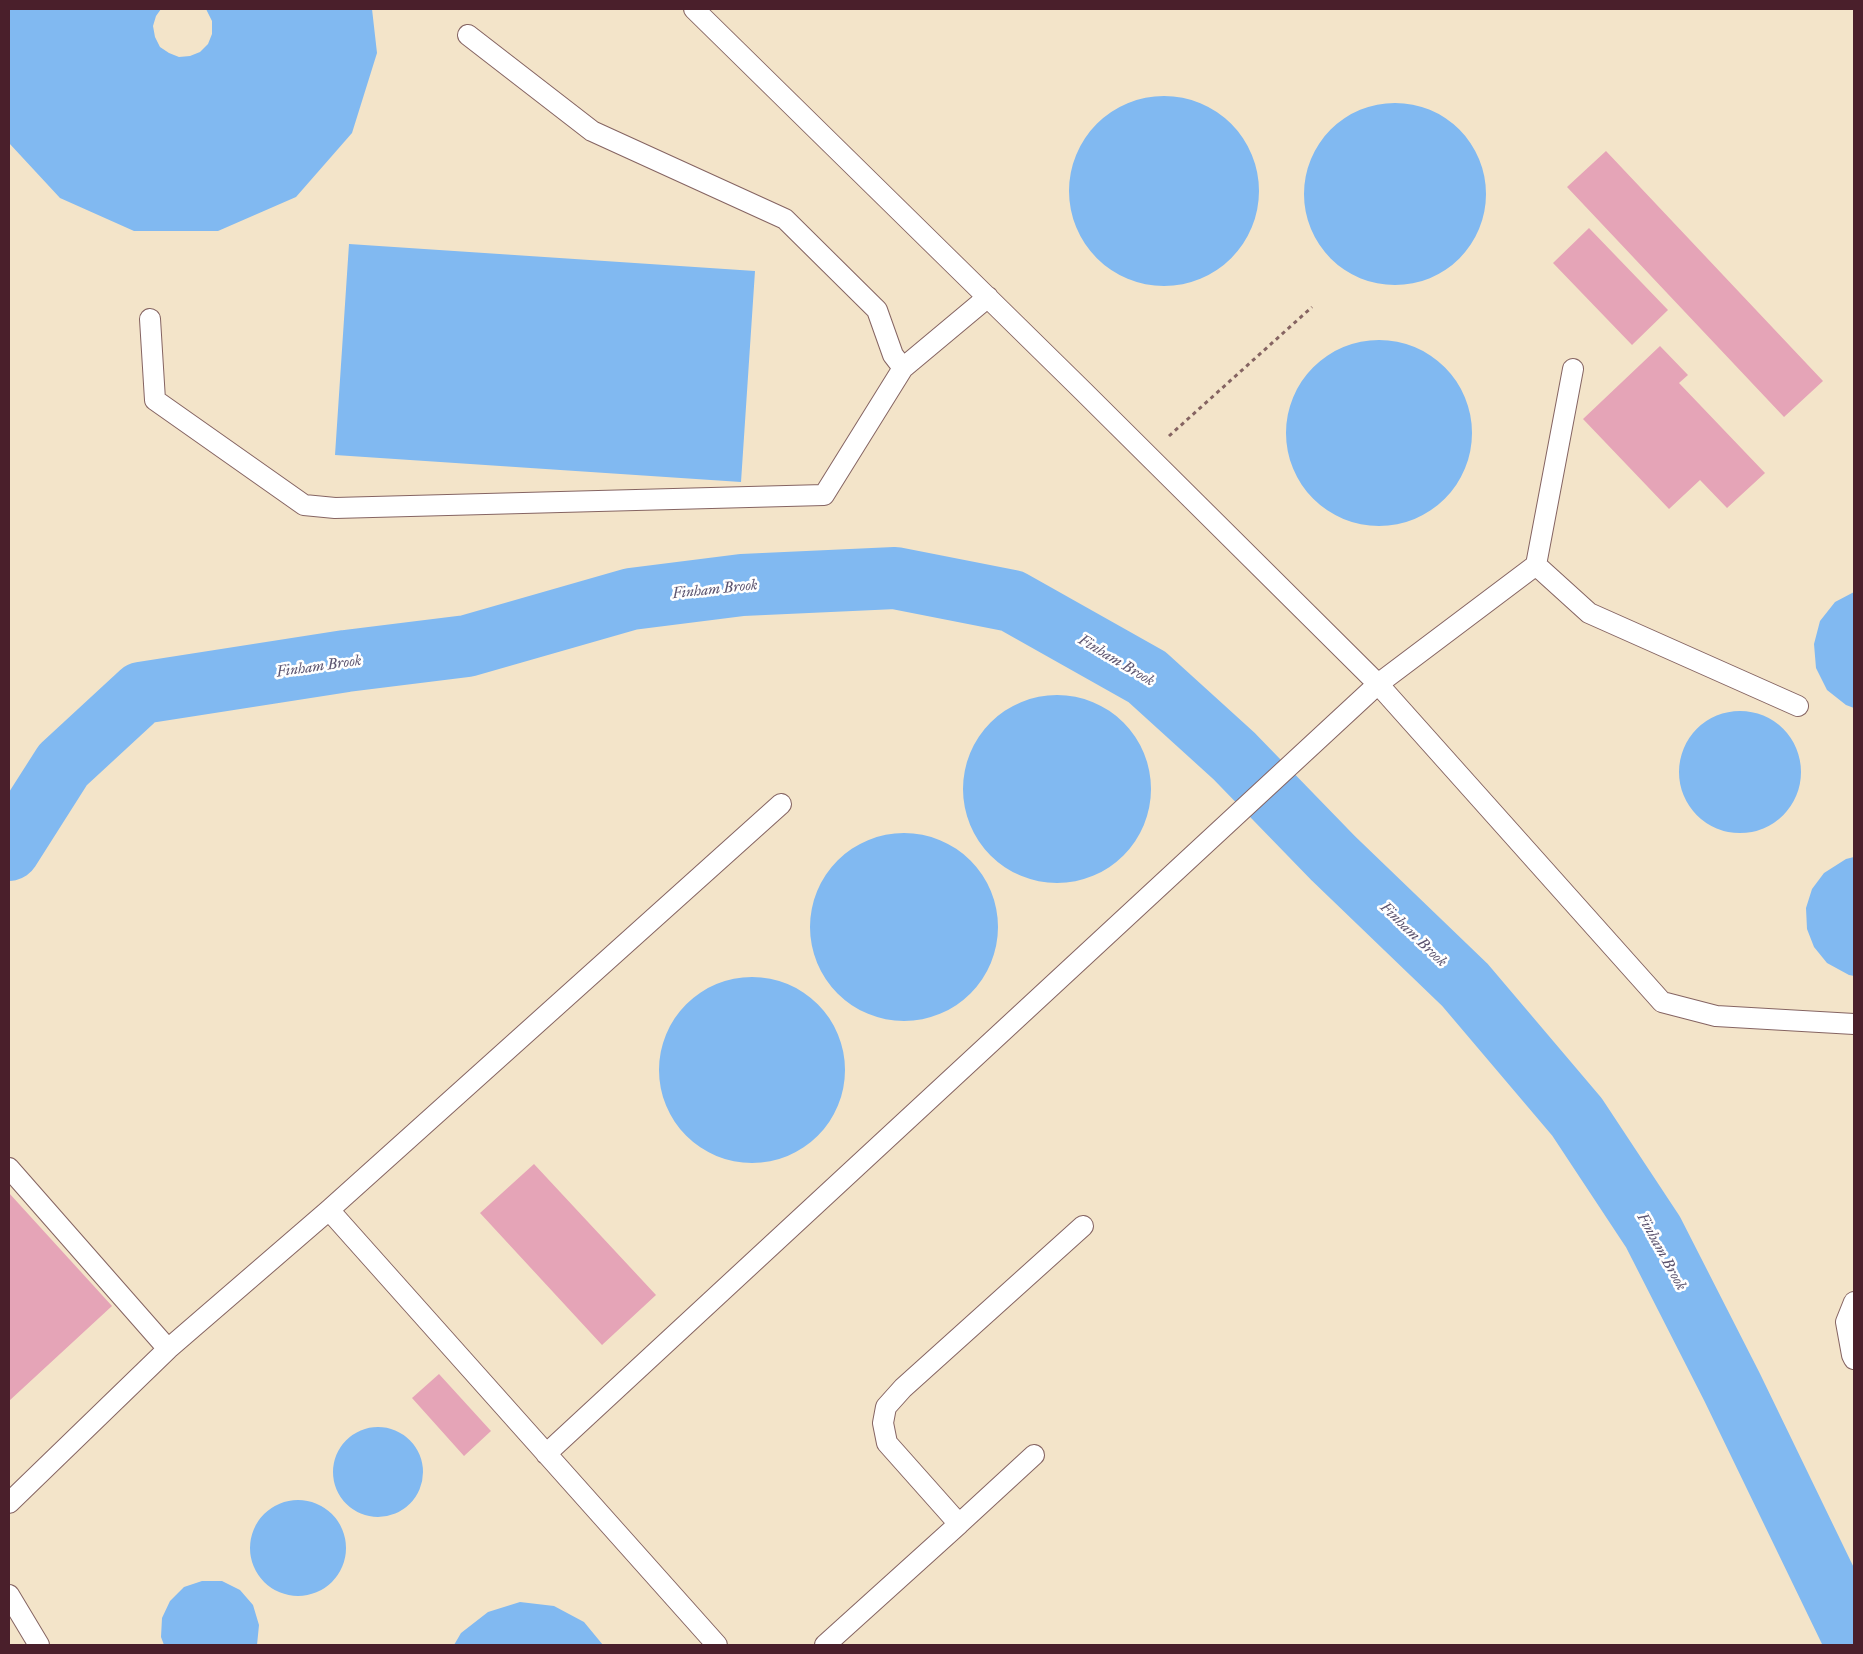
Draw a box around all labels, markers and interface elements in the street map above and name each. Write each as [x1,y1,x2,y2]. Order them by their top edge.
water label: Finham Brook [671,577,759,603]
water label: Finham Brook [1075,631,1157,691]
water label: Finham Brook [275,652,363,682]
water label: Finham Brook [1376,899,1450,971]
water label: Finham Brook [1632,1210,1690,1294]

